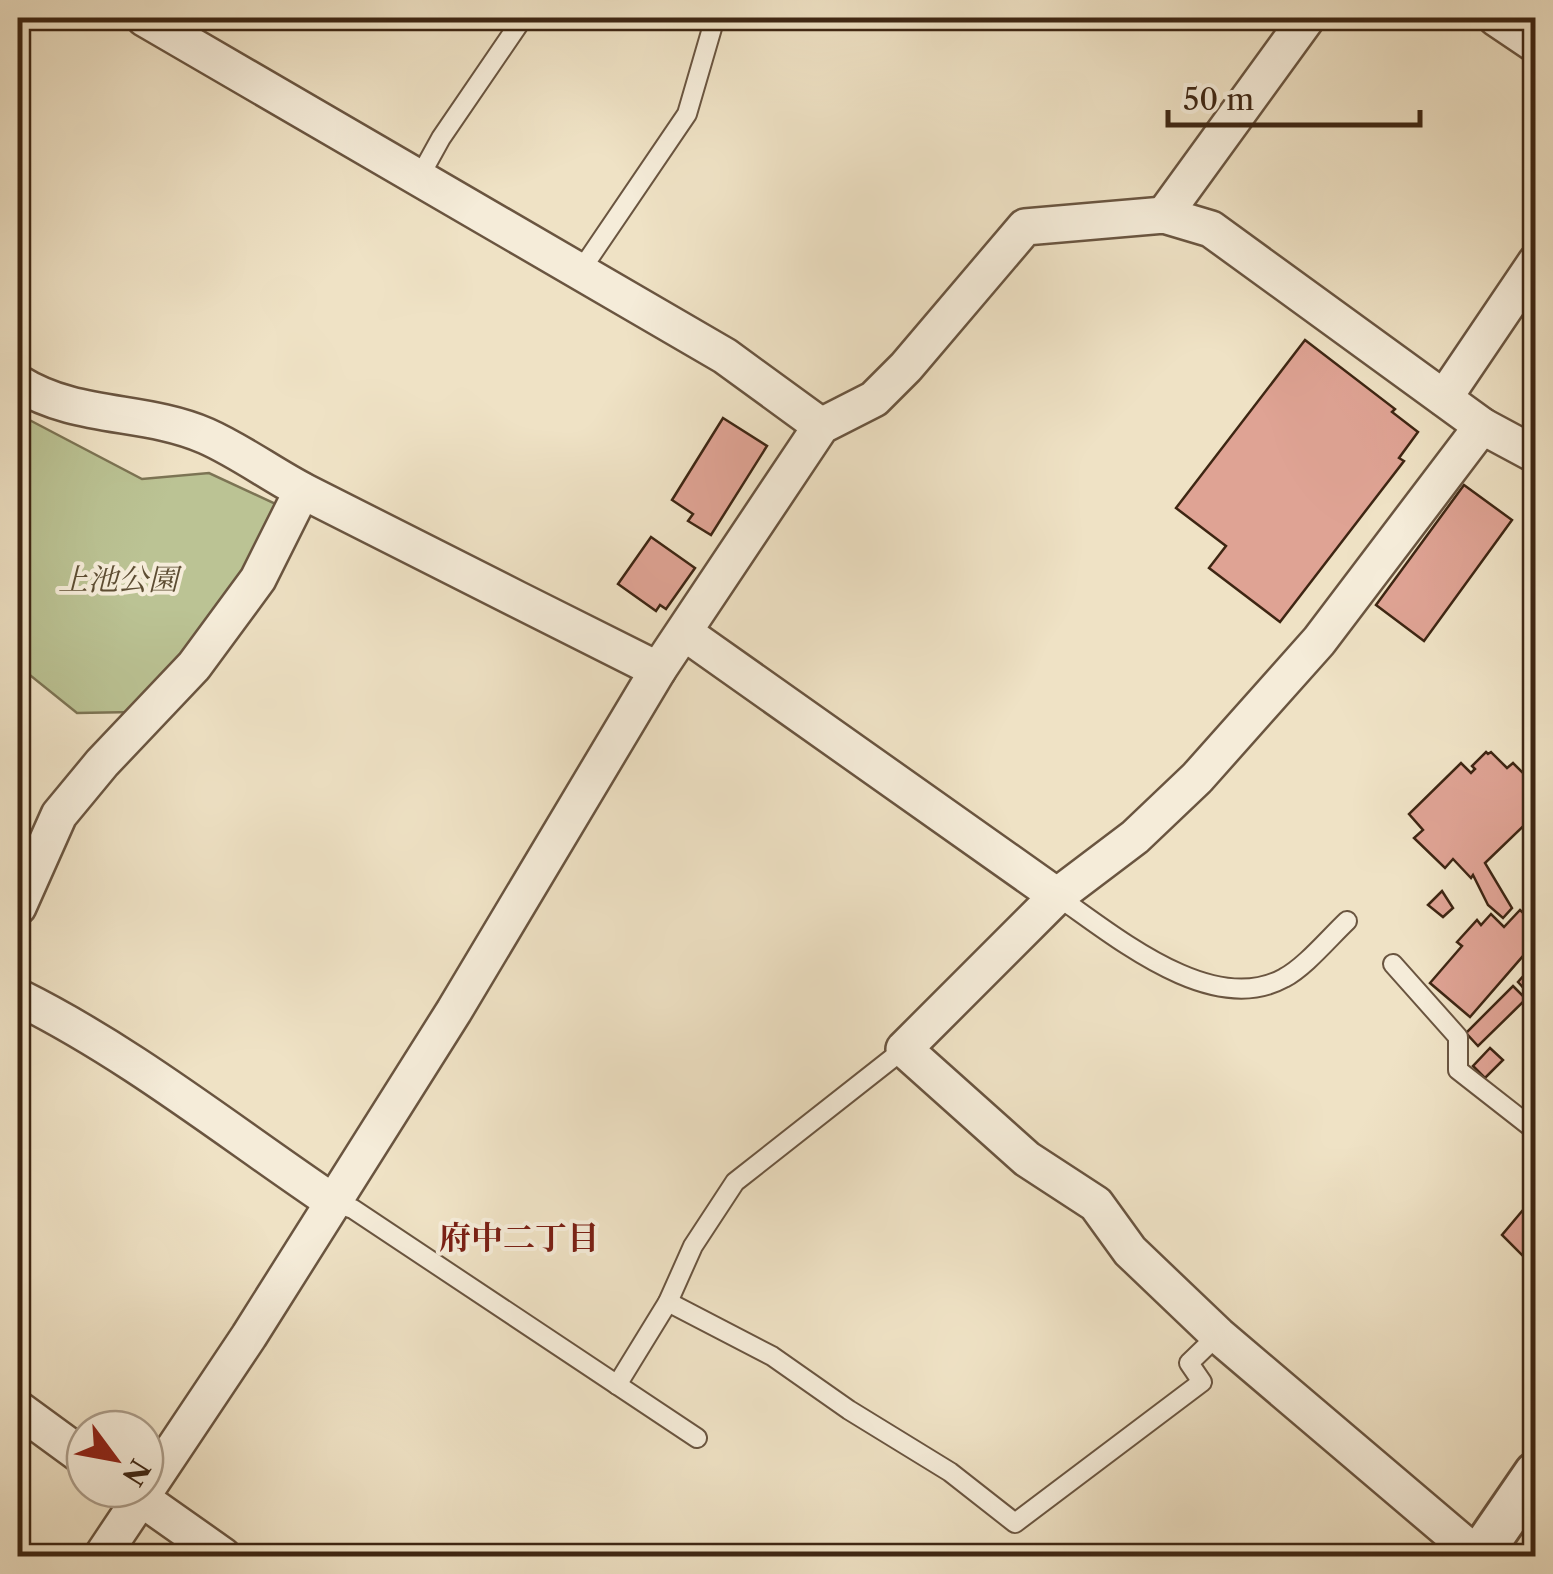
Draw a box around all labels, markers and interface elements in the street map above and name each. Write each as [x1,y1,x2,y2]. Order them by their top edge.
scale bar [1168,65,1420,127]
text: 50 m [1183,81,1254,118]
park label: 上池公園 [58,561,183,598]
district label: 府中二丁目 [439,1218,599,1257]
north arrow [65,1409,165,1509]
text: N [115,1453,157,1492]

